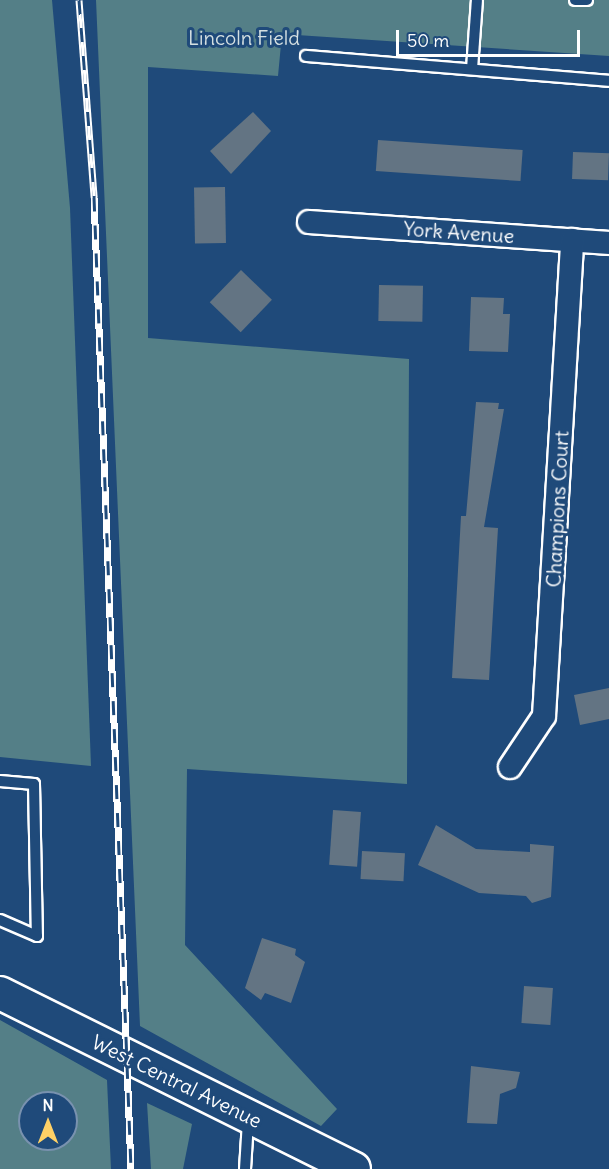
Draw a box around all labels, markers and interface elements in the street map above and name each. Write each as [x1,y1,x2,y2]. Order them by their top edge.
scale bar [399,18,584,56]
park label: Lincoln Field [188,25,300,49]
text: 50 m [407,29,449,52]
street label: York Avenue [403,216,515,248]
street label: Champions Court [541,430,573,588]
street label: West Central Avenue [88,1029,266,1133]
north arrow [18,1091,78,1151]
text: N [42,1095,54,1115]

